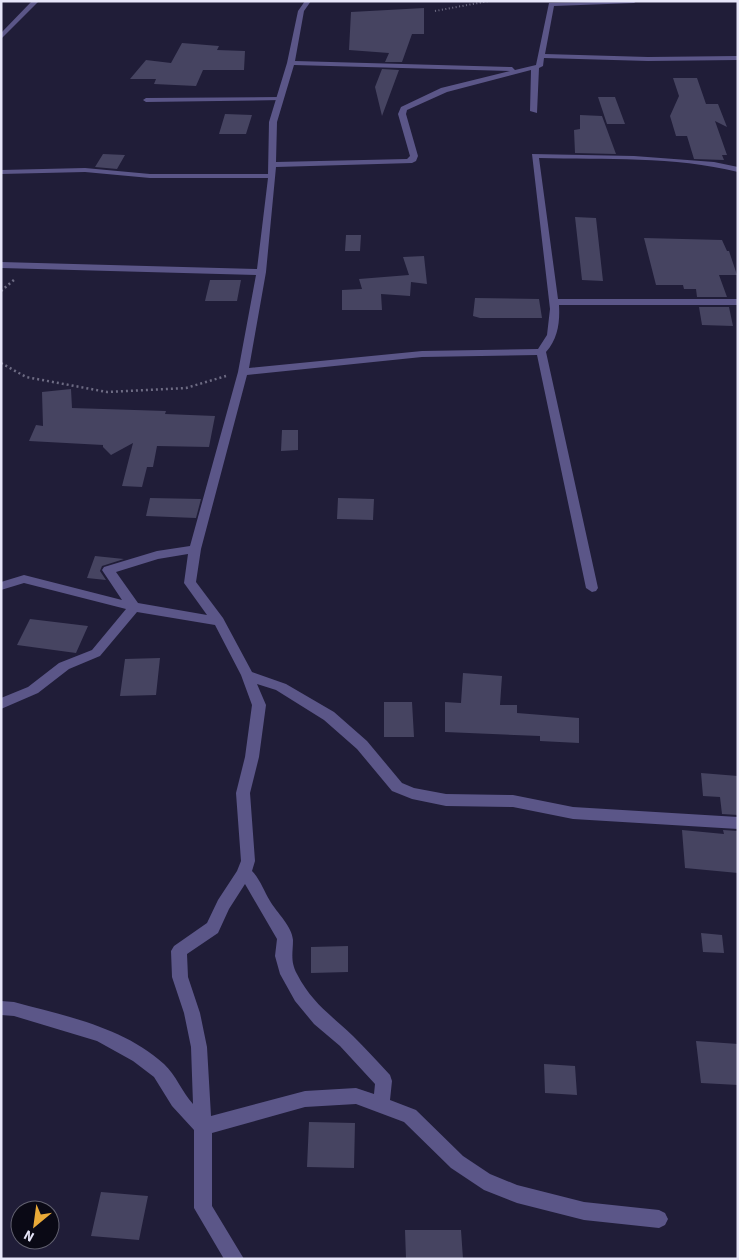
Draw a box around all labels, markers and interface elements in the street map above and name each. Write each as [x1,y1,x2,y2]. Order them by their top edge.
north arrow [10,1200,60,1250]
text: N [20,1224,38,1246]

